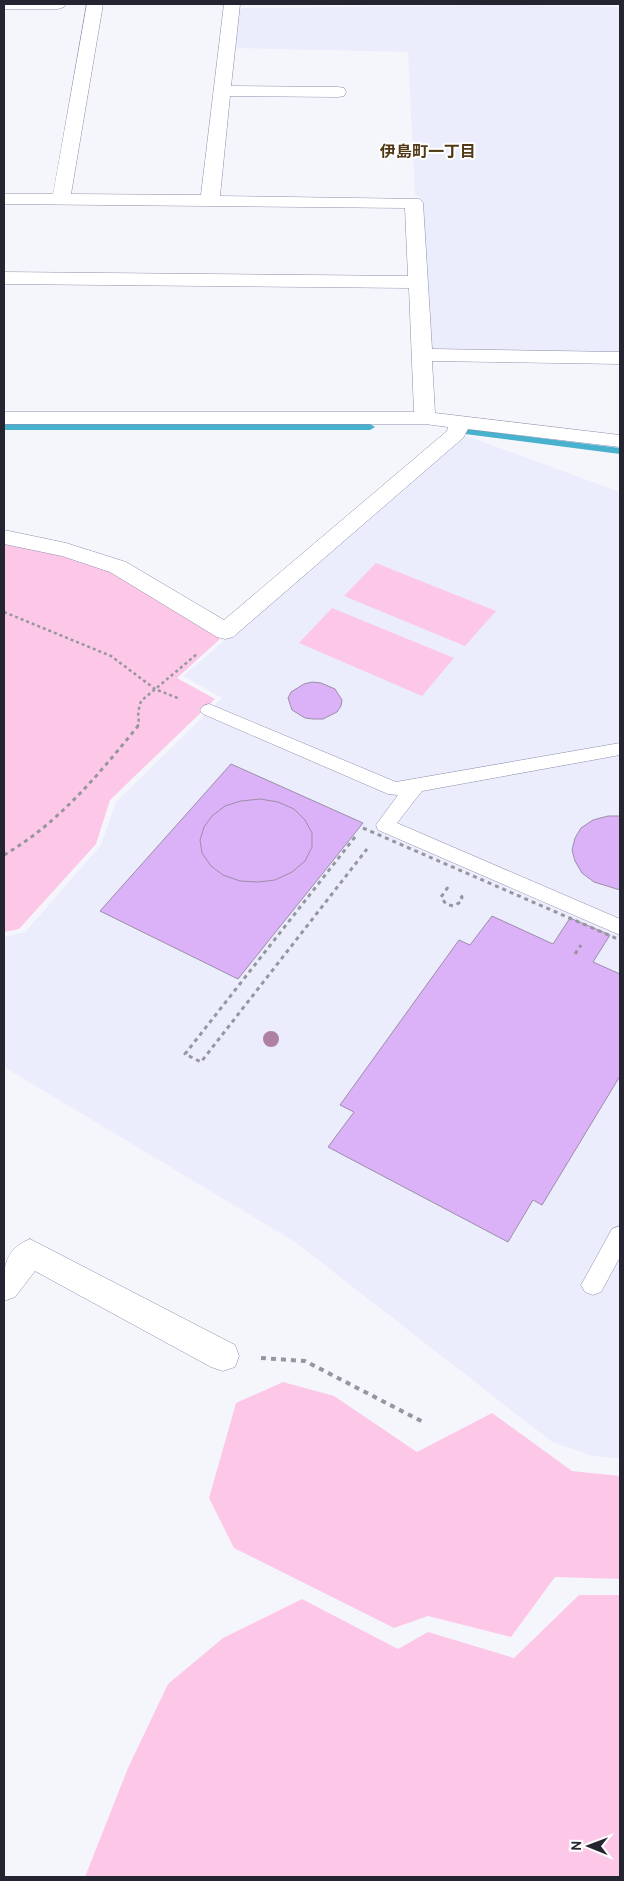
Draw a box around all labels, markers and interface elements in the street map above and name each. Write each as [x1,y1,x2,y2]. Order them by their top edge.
district label: 伊島町一丁目 [379,142,476,161]
north arrow [564,1821,614,1871]
text: N [567,1841,585,1851]

